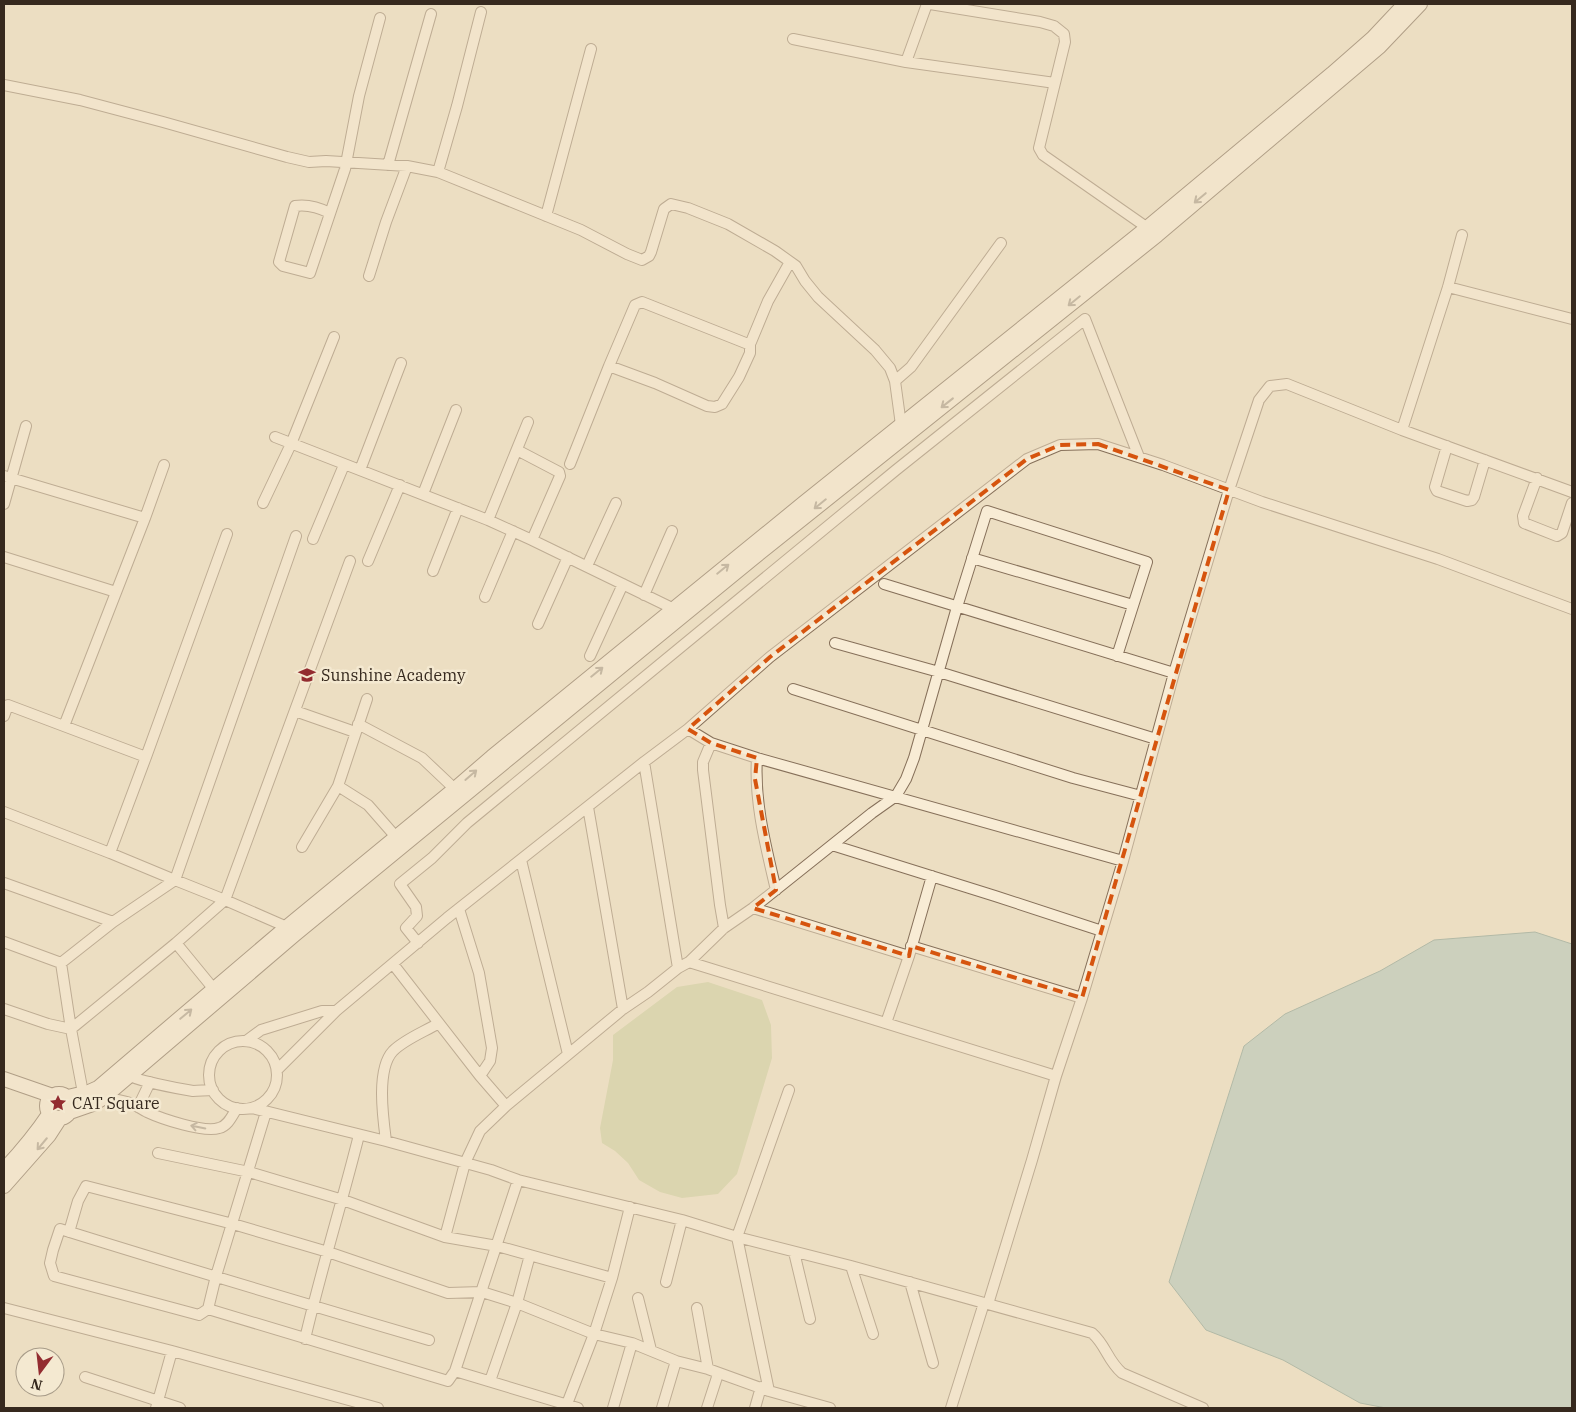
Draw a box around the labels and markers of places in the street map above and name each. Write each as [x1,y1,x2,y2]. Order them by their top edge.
school or university icon: Sunshine Academy [297,665,317,685]
place label: Sunshine Academy [321,665,466,685]
place icon: CAT Square [48,1093,68,1113]
place label: CAT Square [72,1093,160,1113]

